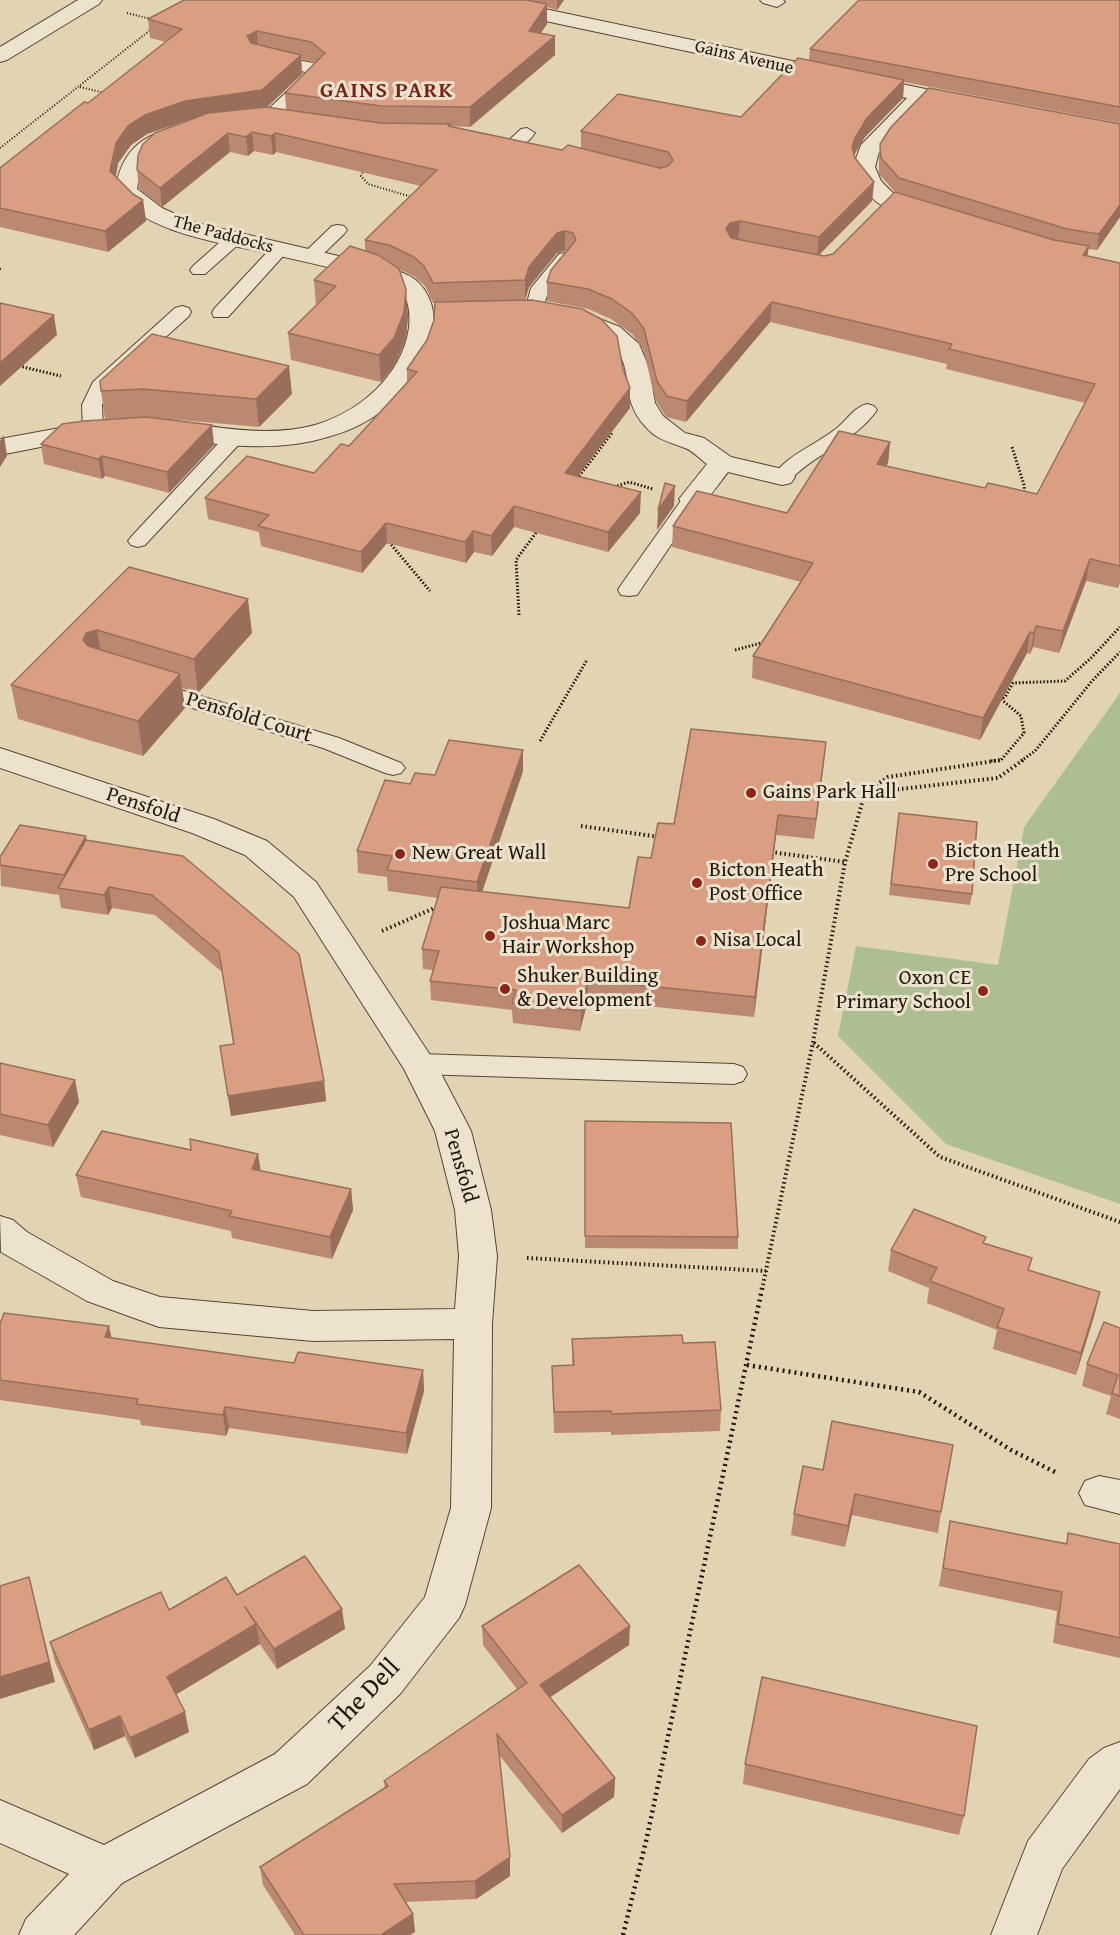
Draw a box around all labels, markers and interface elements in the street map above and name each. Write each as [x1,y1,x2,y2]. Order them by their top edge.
street label: Gains Avenue [693,36,795,80]
district label: GAINS PARK [320,78,454,104]
street label: The Paddocks [170,211,276,259]
street label: Pensfold Court [183,687,315,749]
place label: Gains Park Hall [763,780,897,806]
street label: Pensfold [103,782,183,830]
marker: Gains Park Hall [744,786,758,800]
place label: Bicton Heath Pre School [945,839,1060,889]
place label: New Great Wall [412,841,546,867]
marker: New Great Wall [393,847,407,861]
marker: Bicton Heath Pre School [926,857,940,871]
place label: Bicton Heath Post Office [709,858,824,908]
marker: Bicton Heath Post Office [690,876,704,890]
place label: Joshua Marc Hair Workshop [502,911,634,961]
place label: Nisa Local [713,928,802,954]
marker: Joshua Marc Hair Workshop [483,929,497,943]
marker: Nisa Local [694,934,708,948]
place label: Shuker Building & Development [517,964,658,1014]
place label: Oxon CE Primary School [836,966,971,1016]
marker: Shuker Building & Development [498,982,512,996]
marker: Oxon CE Primary School [976,984,990,998]
street label: Pensfold [437,1126,483,1206]
street label: The Dell [323,1653,407,1739]

